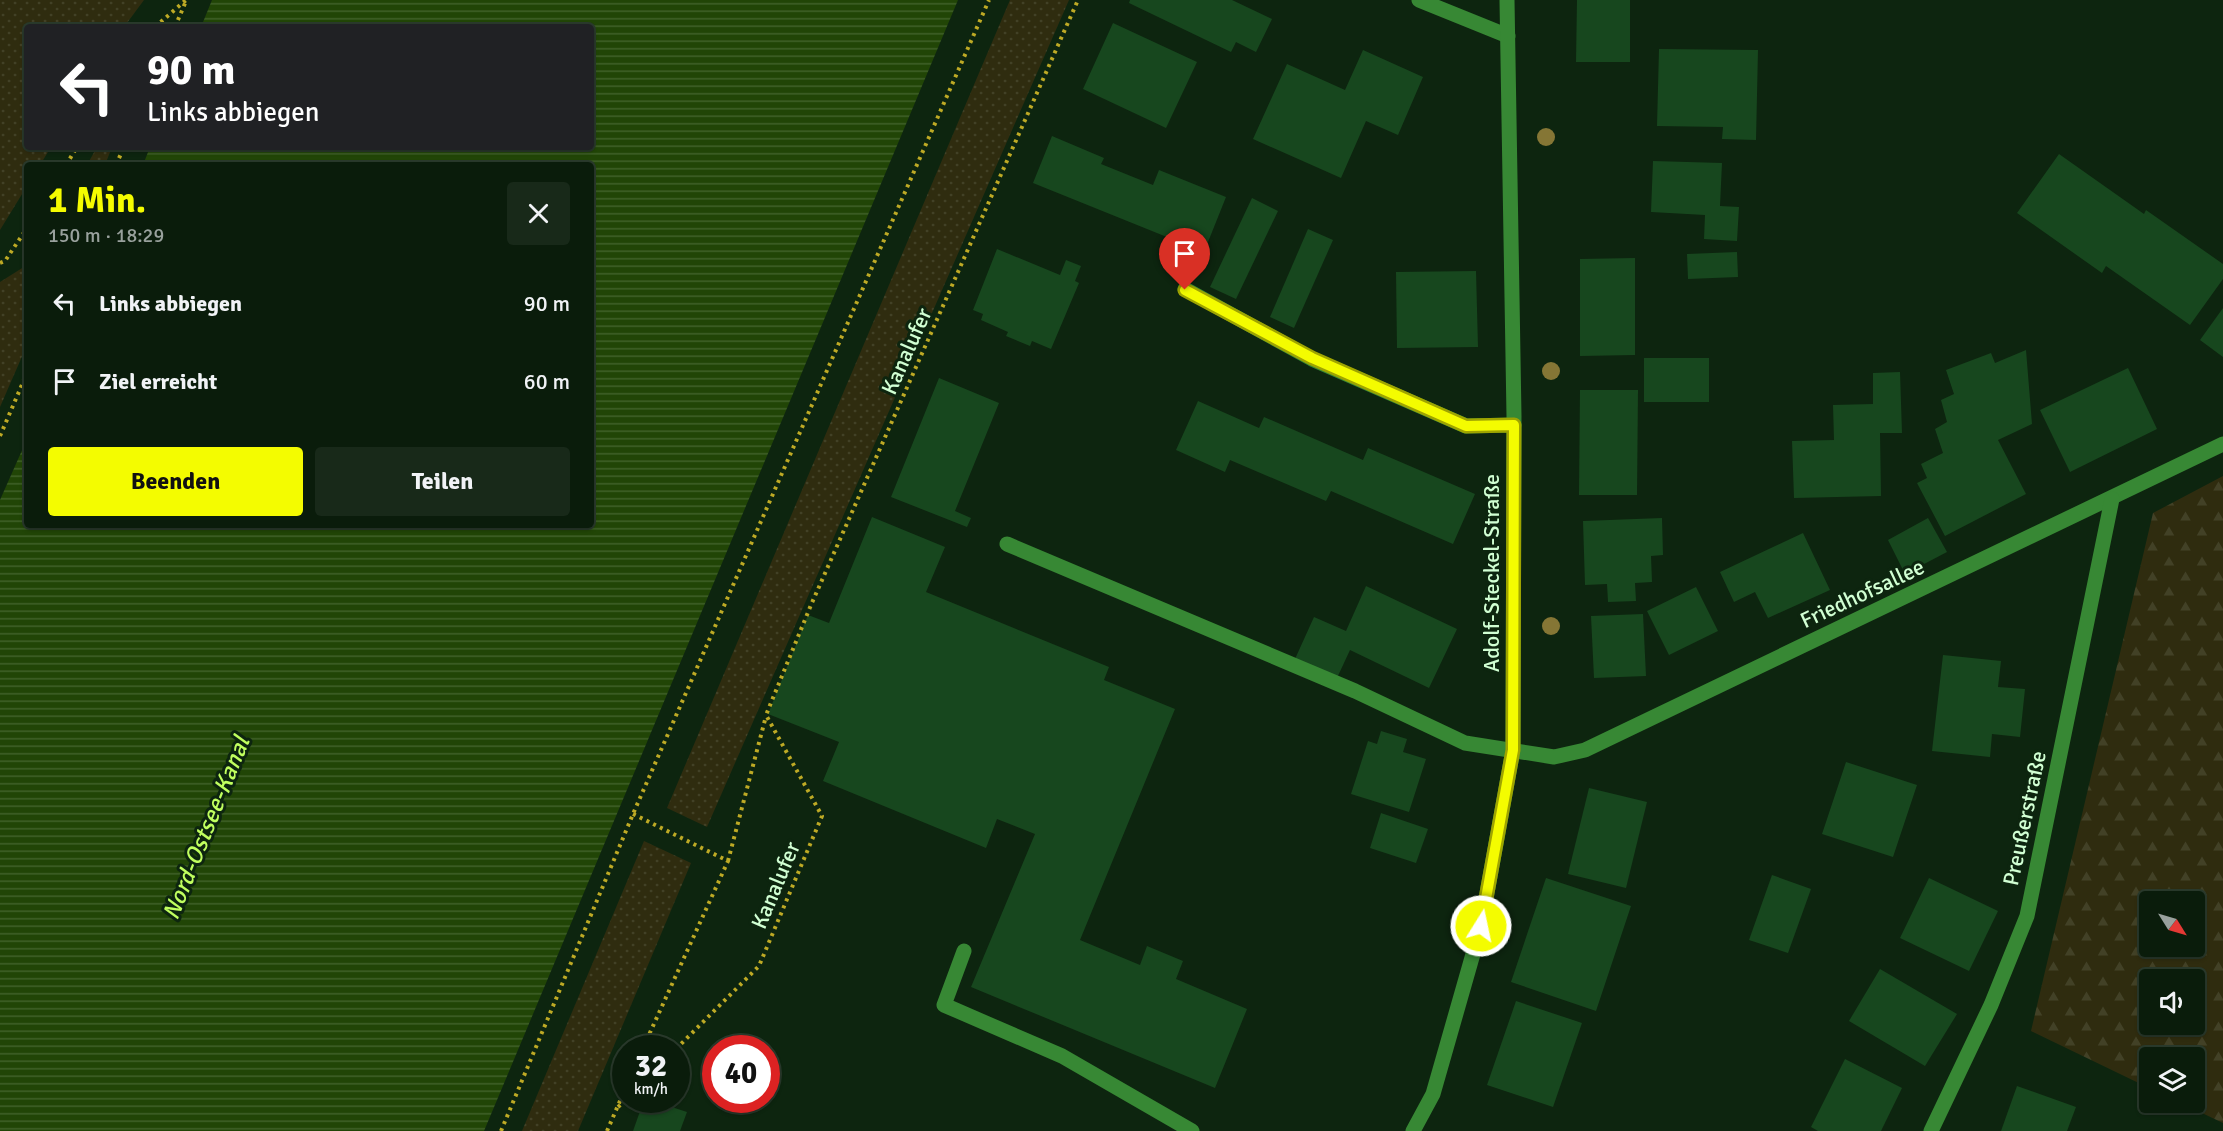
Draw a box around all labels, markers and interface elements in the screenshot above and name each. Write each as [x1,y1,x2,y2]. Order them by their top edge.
text: 90 m [147,45,236,96]
icon: left [48,48,126,126]
text: Links abbiegen [147,96,319,129]
text: 1 Min. [48,178,146,223]
button: close [507,182,570,245]
text: 150 m · 18:29 [48,223,164,248]
pin [1159,228,1210,290]
icon: arrive [1168,237,1201,270]
icon: left [48,287,81,320]
text: Links abbiegen [99,290,242,317]
text: 90 m [524,290,570,317]
street label: Kanalufer [875,304,937,399]
icon: arrive [48,365,81,398]
text: Ziel erreicht [99,368,217,395]
text: 60 m [524,368,570,395]
button: Beenden [48,447,303,516]
button: Teilen [315,447,570,516]
street label: Adolf-Steckel-Straße [1478,474,1505,672]
street label: Friedhofsallee [1796,553,1929,634]
water label: Nord-Ostsee-Kanal [156,730,257,924]
street label: Preußerstraße [1997,748,2052,888]
street label: Kanalufer [745,838,806,933]
north arrow [2139,891,2205,957]
map controls [2139,891,2205,1113]
position arrow [1449,894,1513,958]
button: sound [2139,969,2205,1035]
speed limit sign: 40 [702,1035,780,1113]
button: layers [2139,1047,2205,1113]
text: 32 [635,1048,667,1085]
text: km/h [634,1080,668,1098]

